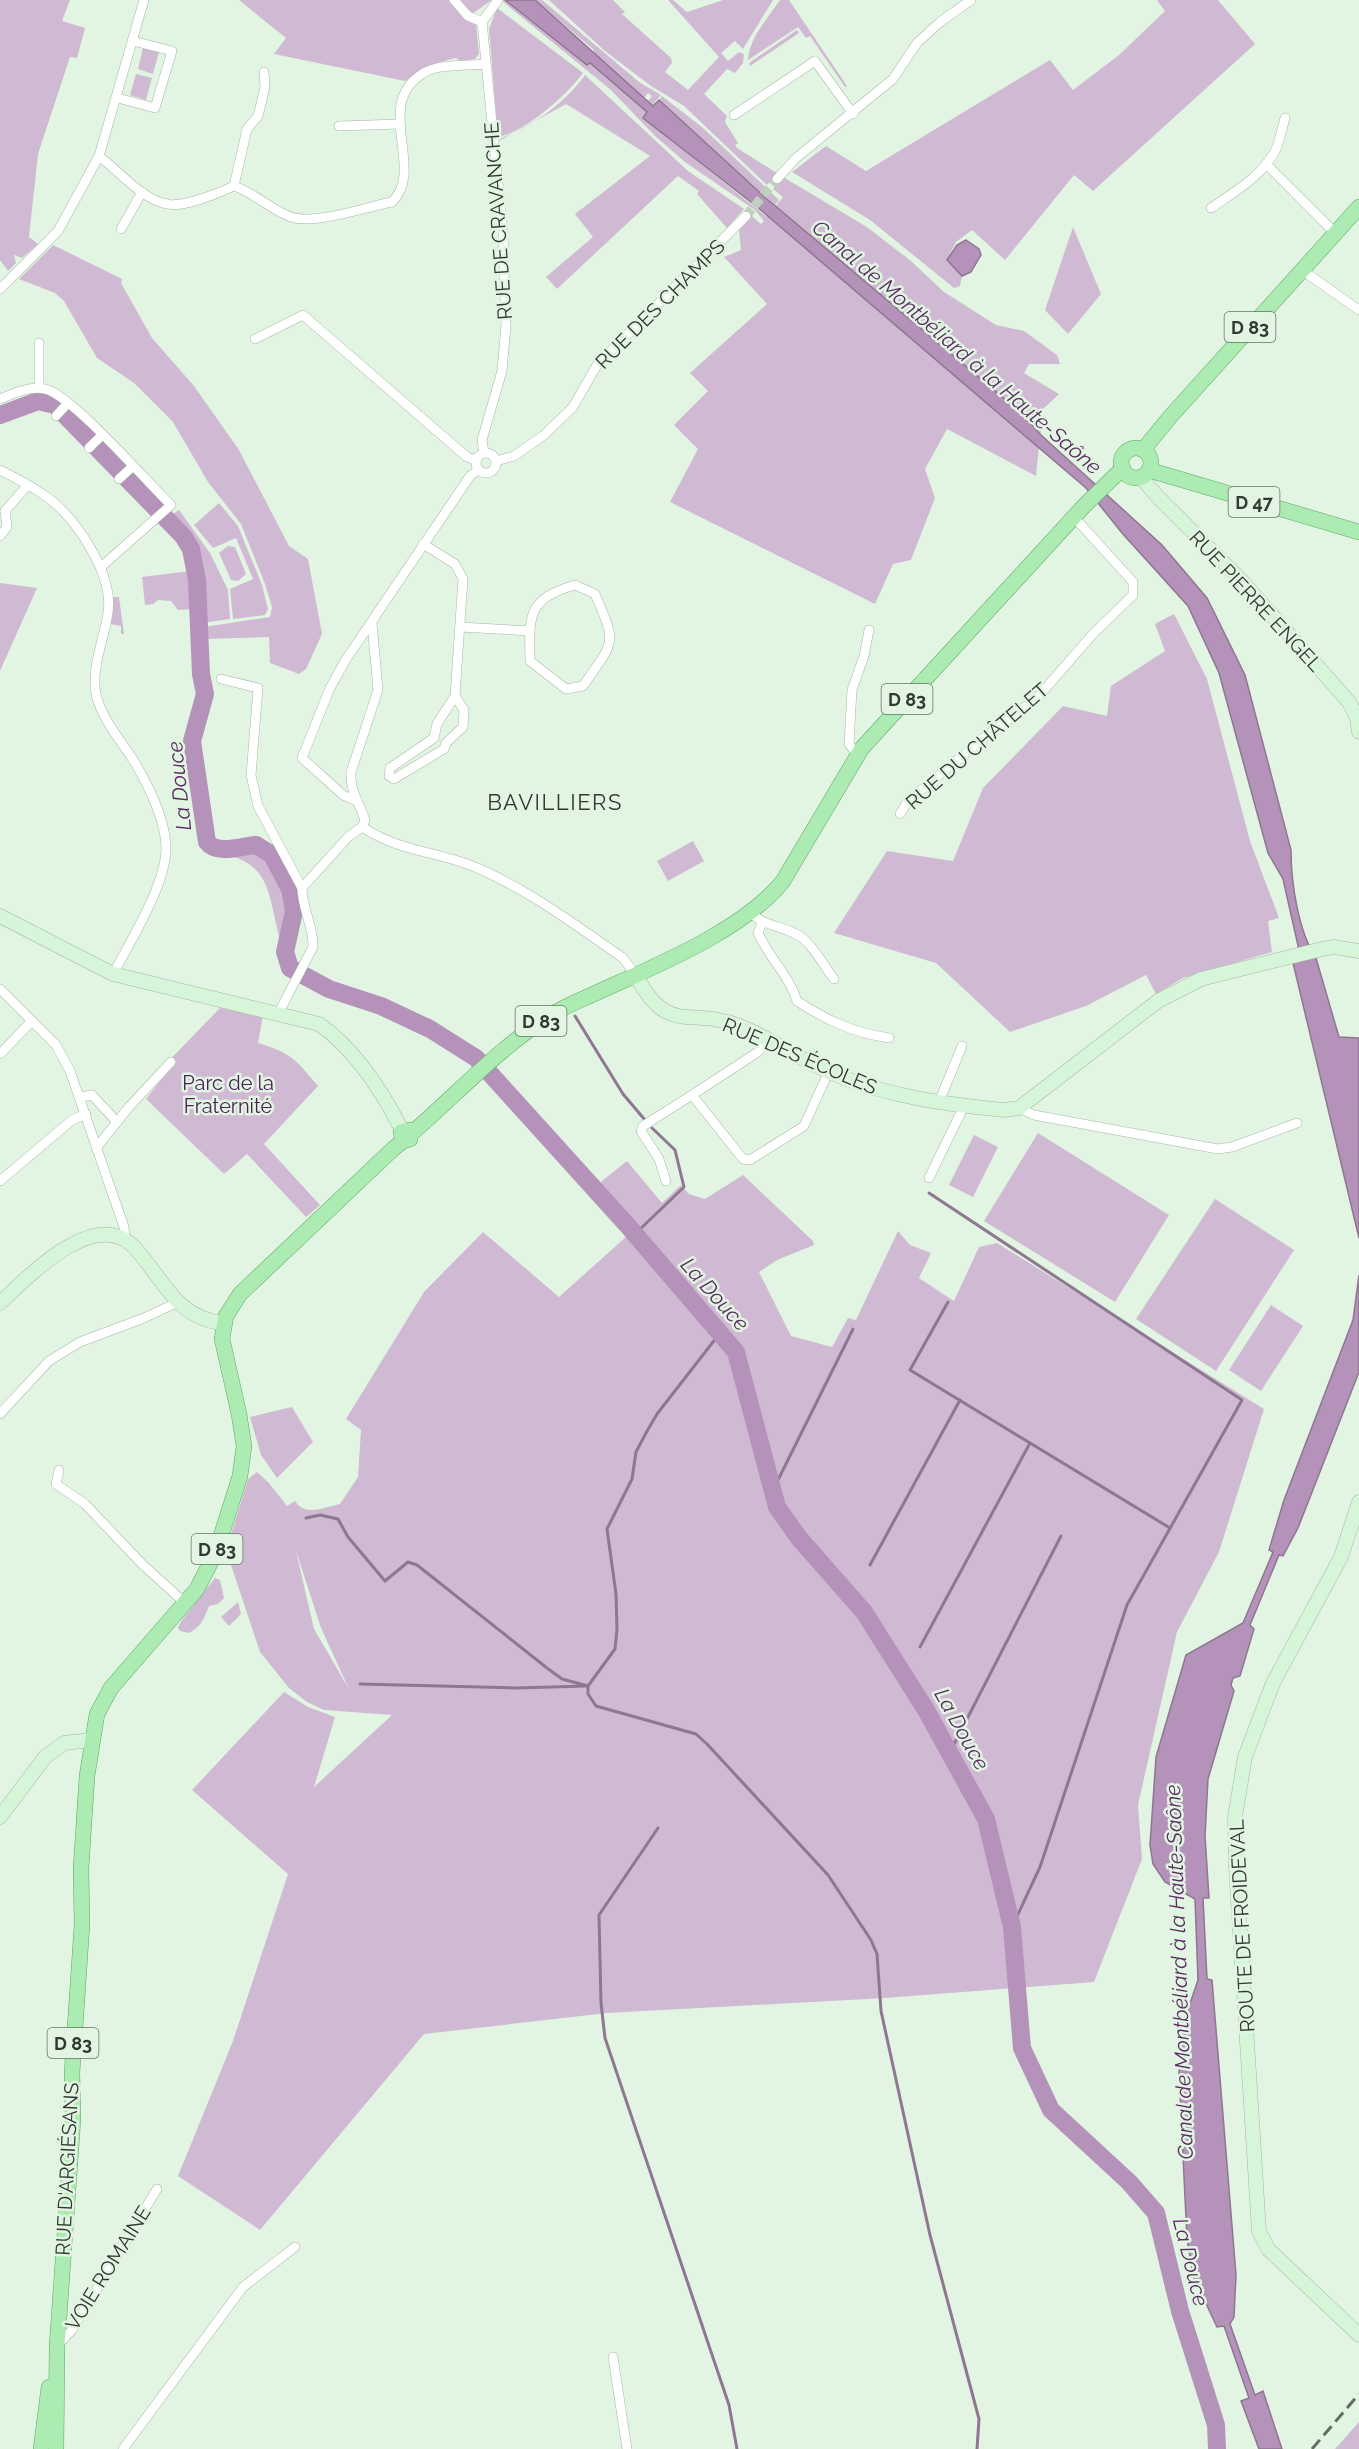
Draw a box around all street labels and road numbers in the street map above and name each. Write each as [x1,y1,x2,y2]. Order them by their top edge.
street label: RUE DE CRAVANCHE [479,121,517,321]
street label: RUE DES CHAMPS [590,234,730,374]
road number: D 83 [1224,312,1276,342]
road number: D 47 [1228,487,1280,517]
street label: RUE PIERRE ENGEL [1184,525,1328,677]
street label: RUE DU CHÂTELET [901,678,1053,814]
road number: D 83 [882,684,932,714]
road number: D 83 [516,1006,566,1036]
street label: RUE DES ÉCOLES [719,1013,881,1099]
road number: D 83 [192,1534,242,1564]
street label: ROUTE DE FROIDEVAL [1224,1819,1260,2033]
road number: D 83 [48,2028,98,2058]
street label: RUE D'ARGIÉSANS [50,2082,84,2256]
street label: VOIE ROMAINE [60,2201,156,2335]

